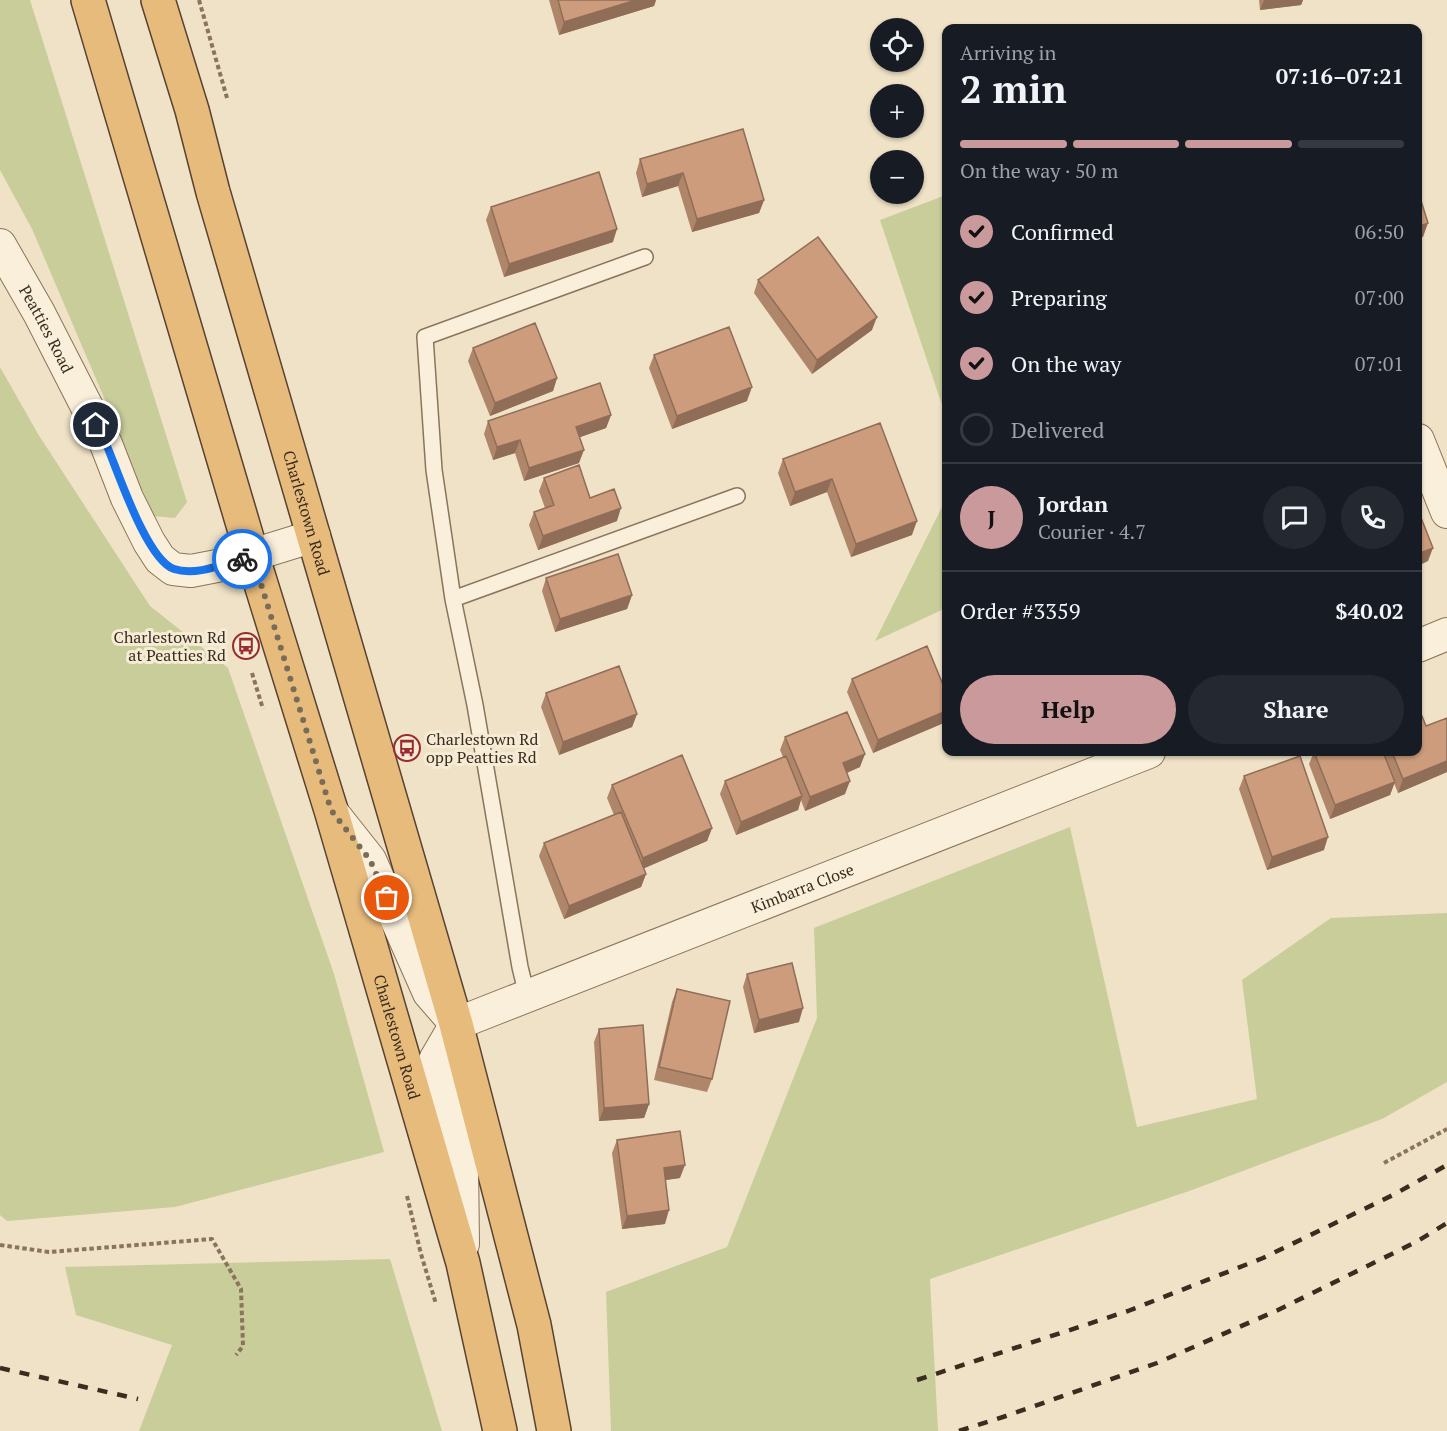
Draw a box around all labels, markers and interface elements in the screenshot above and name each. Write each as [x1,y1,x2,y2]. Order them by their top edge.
map controls [870,18,924,204]
button: locate [870,18,924,72]
text: Arriving in [960,39,1056,66]
text: 07:16–07:21 [1276,61,1404,90]
text: 2 min [960,62,1067,114]
button: + [870,84,924,138]
button: − [870,150,924,204]
text: On the way · 50 m [960,157,1118,184]
icon: check [960,215,993,248]
text: Confirmed [1011,217,1114,246]
text: 06:50 [1355,218,1404,245]
street label: Peatties Road [14,281,79,377]
icon: check [960,281,993,314]
text: Preparing [1011,283,1107,312]
text: 07:00 [1355,284,1404,311]
icon: check [960,347,993,380]
text: On the way [1011,349,1121,378]
text: 07:01 [1355,350,1404,377]
pin [70,399,121,450]
icon: home [79,408,112,441]
text: Delivered [1011,415,1104,444]
street label: Charlestown Road [278,448,335,578]
button: chat [1263,486,1326,549]
button: phone [1341,486,1404,549]
text: Jordan [1038,489,1108,518]
text: J [987,503,996,532]
text: Courier · 4.7 [1038,518,1146,545]
courier [212,529,272,589]
icon: bike [226,543,259,576]
text: Order #3359 [960,596,1080,625]
text: $40.02 [1335,596,1404,625]
place label: Charlestown Rd at Peatties Rd [114,626,226,666]
bus stop icon: Charlestown Rd at Peatties Rd [231,631,261,661]
button: Help [960,675,1176,744]
button: Share [1188,675,1404,744]
place label: Charlestown Rd opp Peatties Rd [426,728,539,768]
bus stop icon: Charlestown Rd opp Peatties Rd [392,733,422,763]
street label: Kimbarra Close [747,858,857,918]
pin [361,872,412,923]
icon: bag [370,881,403,914]
street label: Charlestown Road [368,972,426,1102]

